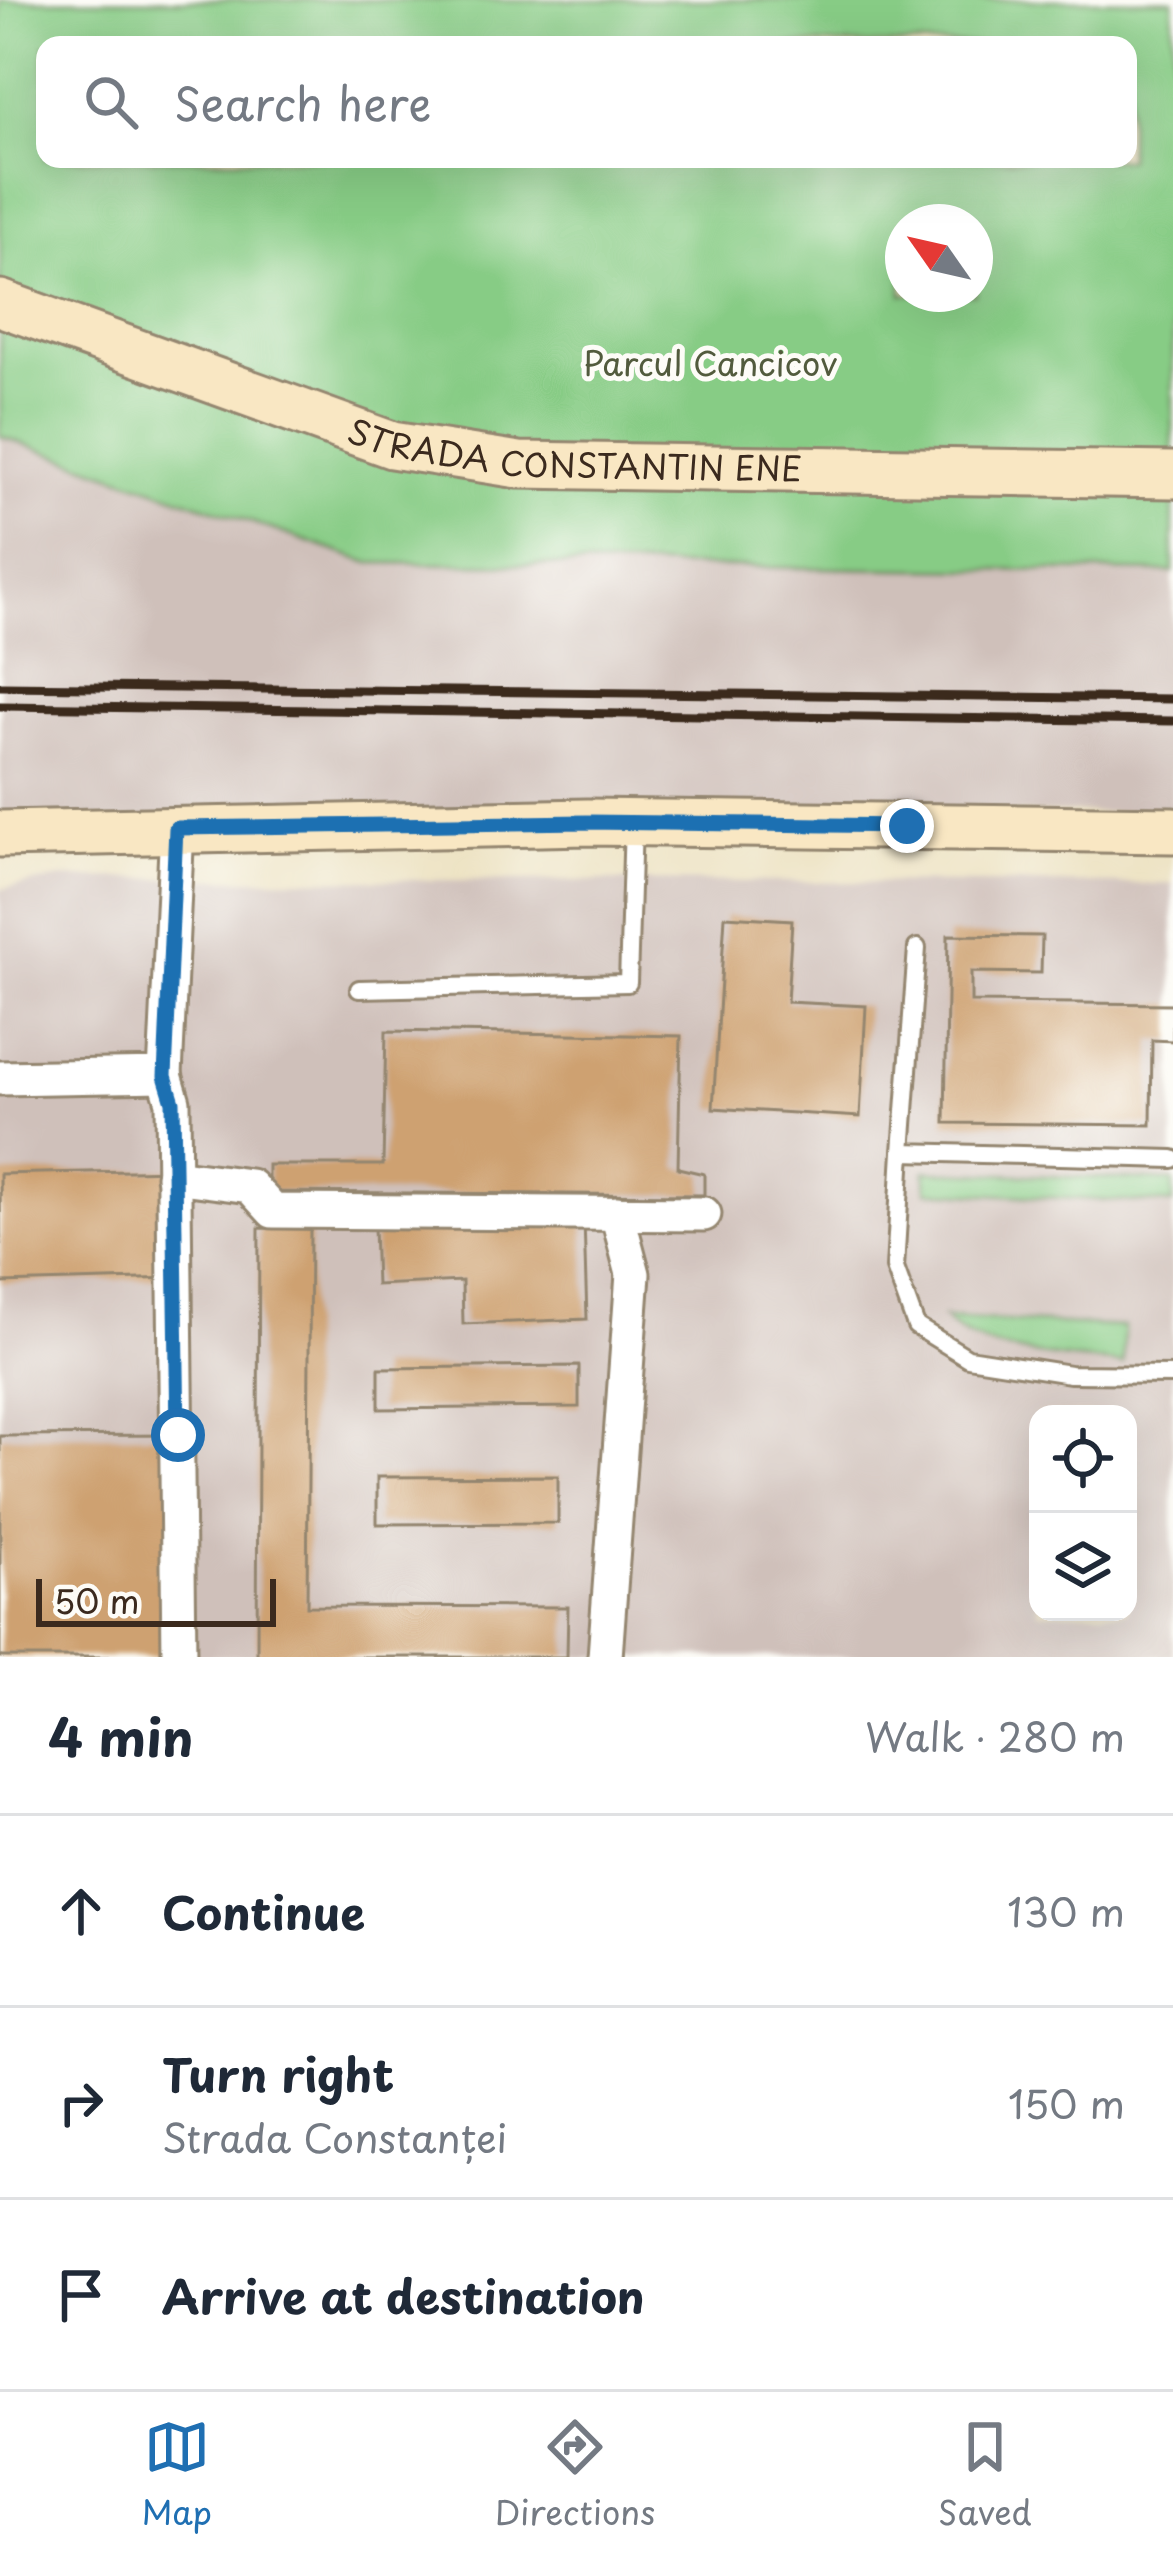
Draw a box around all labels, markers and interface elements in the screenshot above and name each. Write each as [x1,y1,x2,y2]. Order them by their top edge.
search box [36,36,1137,168]
text: Search here [174,68,431,136]
icon: search [78,69,144,135]
north arrow [885,204,993,312]
park label: Parcul Cancicov [583,337,837,387]
street label: STRADA CONSTANTIN ENE [341,404,803,492]
route end [880,799,934,853]
map controls [1029,1405,1137,1621]
button: locate [1029,1405,1137,1513]
route start [151,1408,205,1462]
button: layers [1029,1513,1137,1621]
scale bar [36,1573,276,1626]
text: 50 m [54,1575,140,1625]
text: 4 min [48,1697,193,1774]
text: Walk · 280 m [865,1706,1125,1765]
text: Continue [162,1877,365,1945]
icon: ahead [48,1878,114,1944]
text: 130 m [1007,1881,1125,1940]
text: Turn right [162,2039,394,2107]
icon: right [48,2070,114,2136]
text: 150 m [1008,2073,1125,2132]
text: Strada Constanței [162,2107,507,2166]
text: Arrive at destination [162,2261,645,2329]
icon: arrive [48,2262,114,2328]
tab: Map [141,2414,212,2536]
tab: Directions [495,2414,655,2536]
tab: Saved [938,2414,1032,2536]

